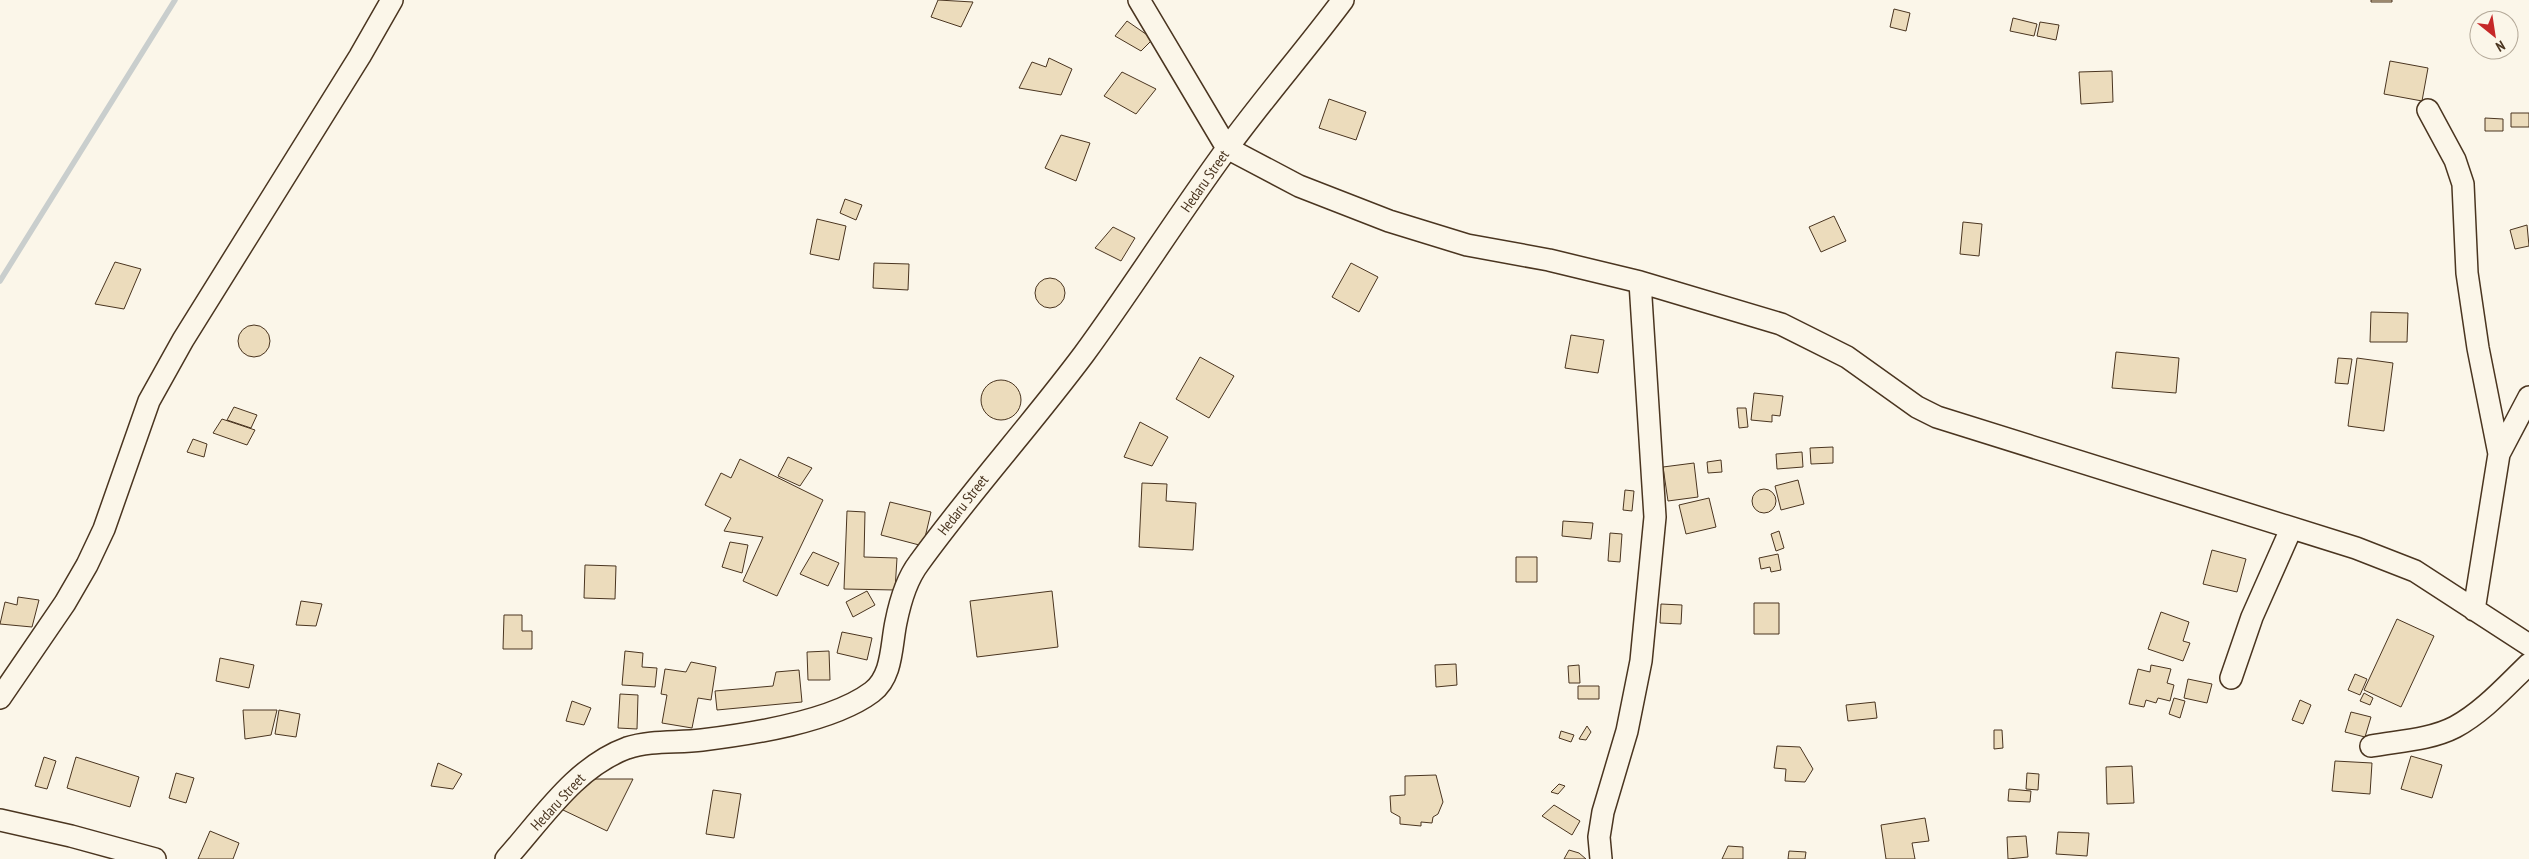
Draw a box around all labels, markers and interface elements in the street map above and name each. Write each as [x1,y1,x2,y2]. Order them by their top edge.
north arrow [2469,10,2519,60]
text: N [2493,37,2508,56]
street label: Hedaru Street [1176,146,1233,215]
street label: Hedaru Street [933,471,992,539]
street label: Hedaru Street [526,769,589,834]

